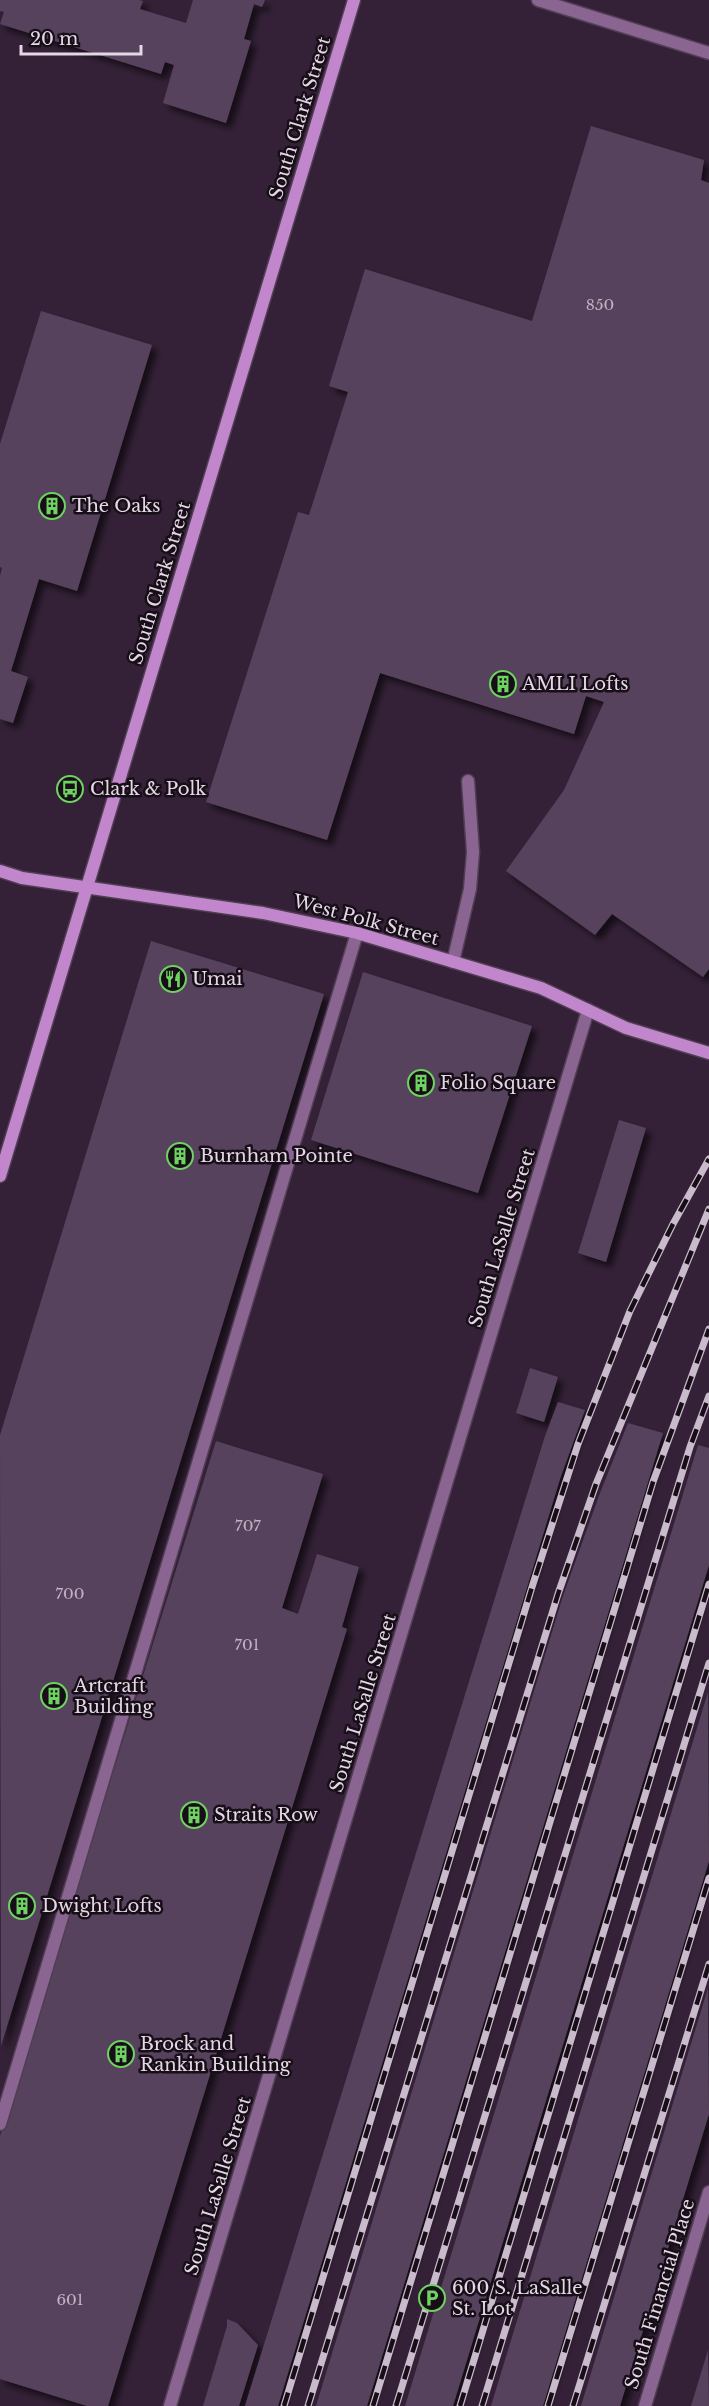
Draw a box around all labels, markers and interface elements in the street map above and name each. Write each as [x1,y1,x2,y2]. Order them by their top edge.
scale bar [21,18,141,56]
text: 20 m [30,28,78,50]
street label: South Clark Street [265,34,335,202]
house number: 850 [586,295,614,314]
building icon: The Oaks [37,491,67,521]
place label: The Oaks [72,495,160,517]
street label: South Clark Street [125,499,195,667]
building icon: AMLI Lofts [488,669,518,699]
place label: AMLI Lofts [521,673,629,695]
bus stop icon: Clark & Polk [55,774,85,804]
place label: Clark & Polk [90,778,206,800]
street label: West Polk Street [290,890,441,950]
restaurant icon: Umai [158,964,188,994]
place label: Umai [192,968,242,990]
building icon: Folio Square [406,1068,436,1098]
place label: Folio Square [440,1072,556,1094]
building icon: Burnham Pointe [165,1141,195,1171]
place label: Burnham Pointe [200,1145,353,1167]
street label: South LaSalle Street [464,1146,540,1330]
house number: 707 [235,1516,261,1535]
house number: 700 [56,1584,84,1603]
street label: South LaSalle Street [325,1611,401,1795]
house number: 701 [235,1635,259,1654]
place label: Artcraft Building [73,1675,153,1718]
building icon: Artcraft Building [39,1681,69,1711]
building icon: Straits Row [179,1800,209,1830]
place label: Straits Row [214,1804,319,1826]
building icon: Dwight Lofts [7,1891,37,1921]
place label: Dwight Lofts [42,1895,162,1917]
place label: Brock and Rankin Building [140,2033,291,2076]
building icon: Brock and Rankin Building [106,2039,136,2069]
street label: South LaSalle Street [180,2094,256,2278]
street label: South Financial Place [621,2196,699,2392]
place label: 600 S. LaSalle St. Lot [452,2277,583,2320]
parking icon: 600 S. LaSalle St. Lot [417,2283,447,2313]
house number: 601 [56,2290,84,2309]

